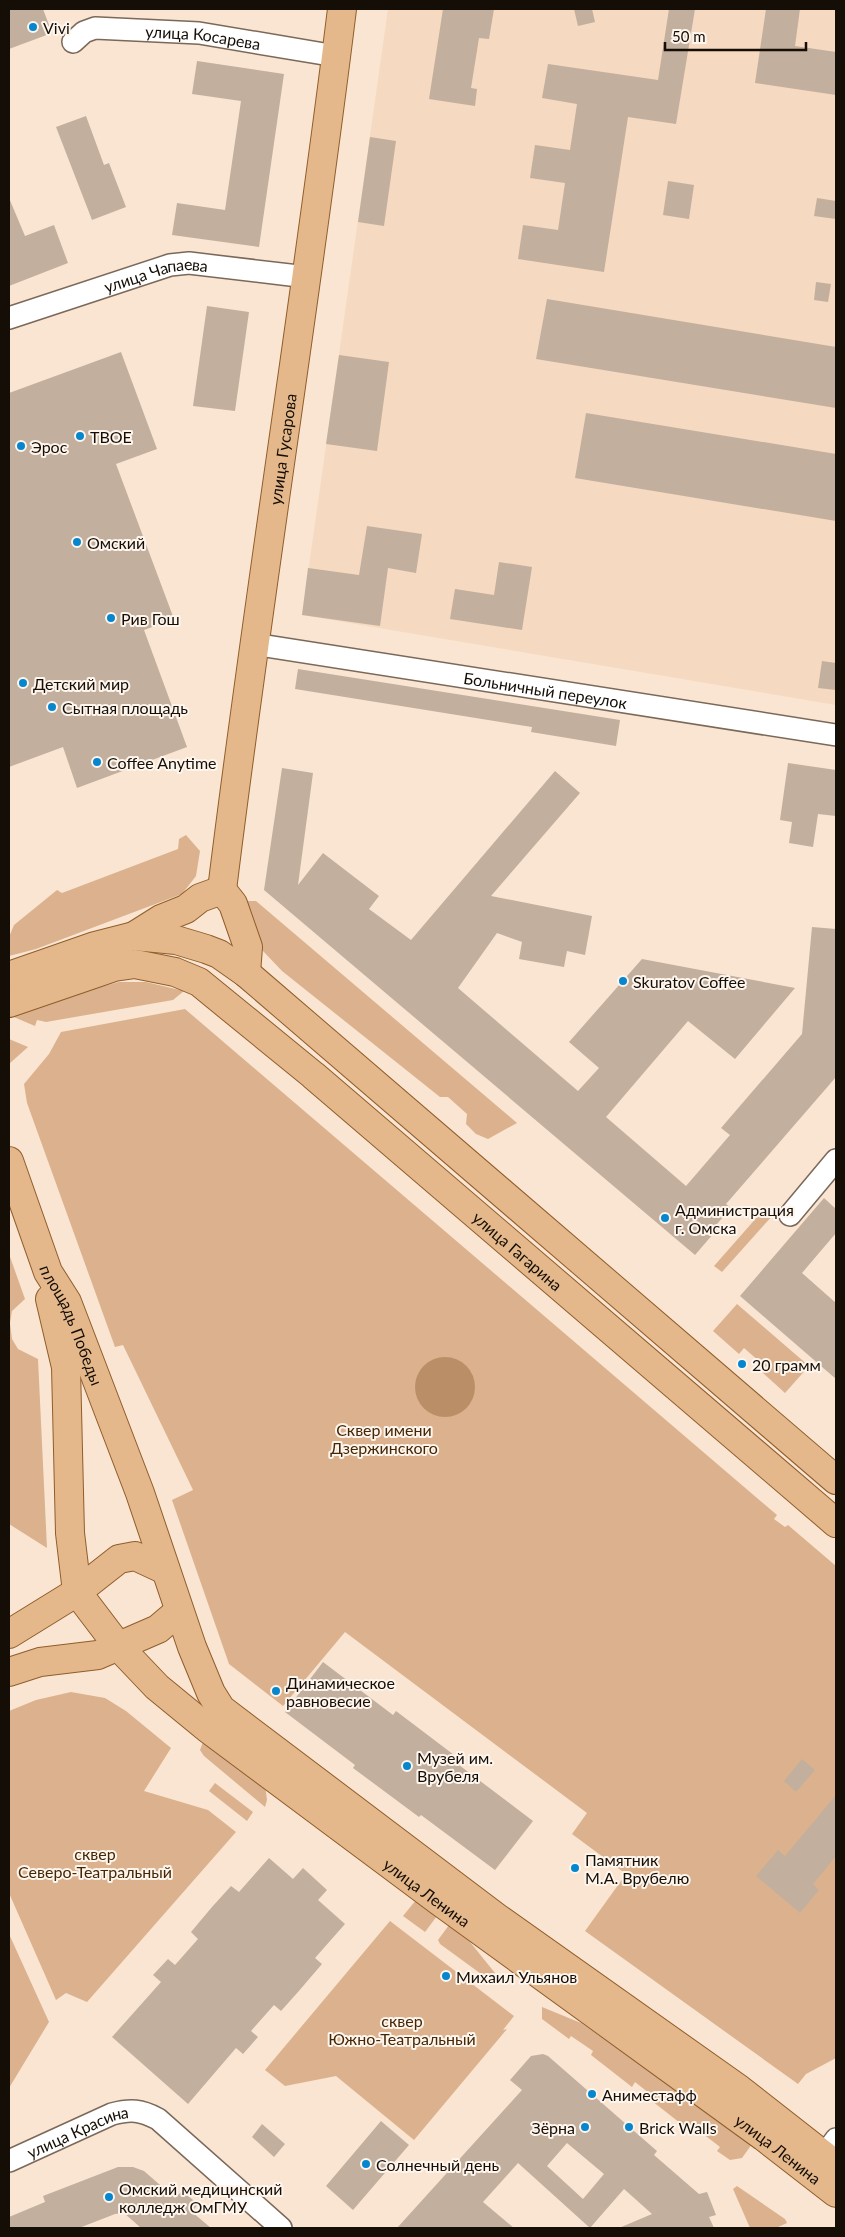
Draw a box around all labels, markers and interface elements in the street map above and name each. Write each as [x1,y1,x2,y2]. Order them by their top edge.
place label: Vivi [43,18,70,37]
scale bar [665,20,806,52]
marker: Vivi [27,21,39,33]
street label: улица Косарева [145,21,262,53]
text: 50 m [672,27,706,45]
street label: улица Чапаева [101,253,209,296]
street label: улица Гусарова [265,392,299,506]
place label: ТВОЕ [90,427,132,446]
marker: ТВОЕ [74,430,86,442]
place label: Эрос [31,437,68,456]
marker: Эрос [15,440,27,452]
place label: Омский [87,533,145,552]
marker: Омский [71,536,83,548]
place label: Рив Гош [121,609,180,628]
marker: Рив Гош [105,612,117,624]
street label: Больничный переулок [462,667,629,712]
place label: Детский мир [33,674,129,693]
marker: Детский мир [17,677,29,689]
place label: Сытная площадь [62,698,188,717]
marker: Сытная площадь [46,701,58,713]
place label: Coffee Anytime [107,753,217,772]
marker: Coffee Anytime [91,756,103,768]
place label: Skuratov Coffee [633,972,745,991]
marker: Skuratov Coffee [617,975,629,987]
place label: Администрация г. Омска [675,1200,794,1237]
street label: улица Гагарина [469,1207,567,1294]
marker: Администрация г. Омска [659,1212,671,1224]
street label: площадь Победы [37,1262,107,1388]
place label: 20 грамм [752,1355,821,1374]
marker: 20 грамм [736,1358,748,1370]
park label: Сквер имени Дзержинского [330,1420,438,1457]
place label: Динамическое равновесие [286,1673,395,1710]
marker: Динамическое равновесие [270,1685,282,1697]
place label: Музей им. Врубеля [417,1748,493,1785]
marker: Музей им. Врубеля [401,1760,413,1772]
park label: сквер Северо-Театральный [18,1844,172,1881]
place label: Памятник М.А. Врубелю [585,1850,689,1887]
street label: улица Ленина [380,1854,474,1930]
marker: Памятник М.А. Врубелю [569,1862,581,1874]
place label: Михаил Ульянов [456,1967,577,1986]
marker: Михаил Ульянов [440,1970,452,1982]
park label: сквер Южно-Театральный [328,2011,476,2048]
place label: Аниместафф [602,2085,697,2104]
marker: Аниместафф [586,2088,598,2100]
street label: улица Красина [24,2102,129,2161]
street label: улица Ленина [732,2110,825,2187]
place label: Зёрна [532,2118,575,2137]
place label: Brick Walls [639,2118,717,2137]
marker: Зёрна [579,2121,591,2133]
marker: Brick Walls [623,2121,635,2133]
place label: Солнечный день [376,2155,499,2174]
marker: Солнечный день [360,2158,372,2170]
place label: Омский медицинский колледж ОмГМУ [119,2179,282,2216]
marker: Омский медицинский колледж ОмГМУ [103,2191,115,2203]

